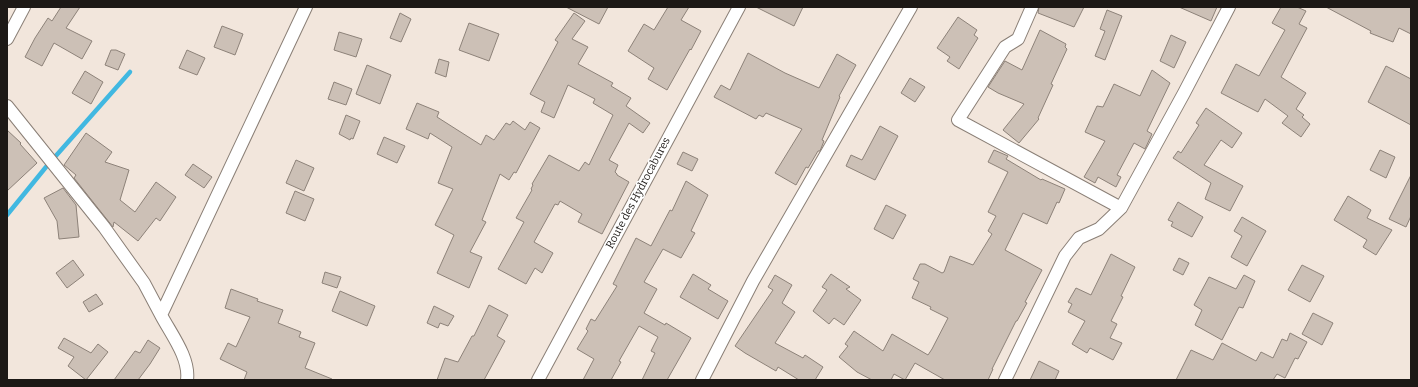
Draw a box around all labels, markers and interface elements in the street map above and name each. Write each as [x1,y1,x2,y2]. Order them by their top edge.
street label: Route des Hydrocabures [603,135,673,251]

